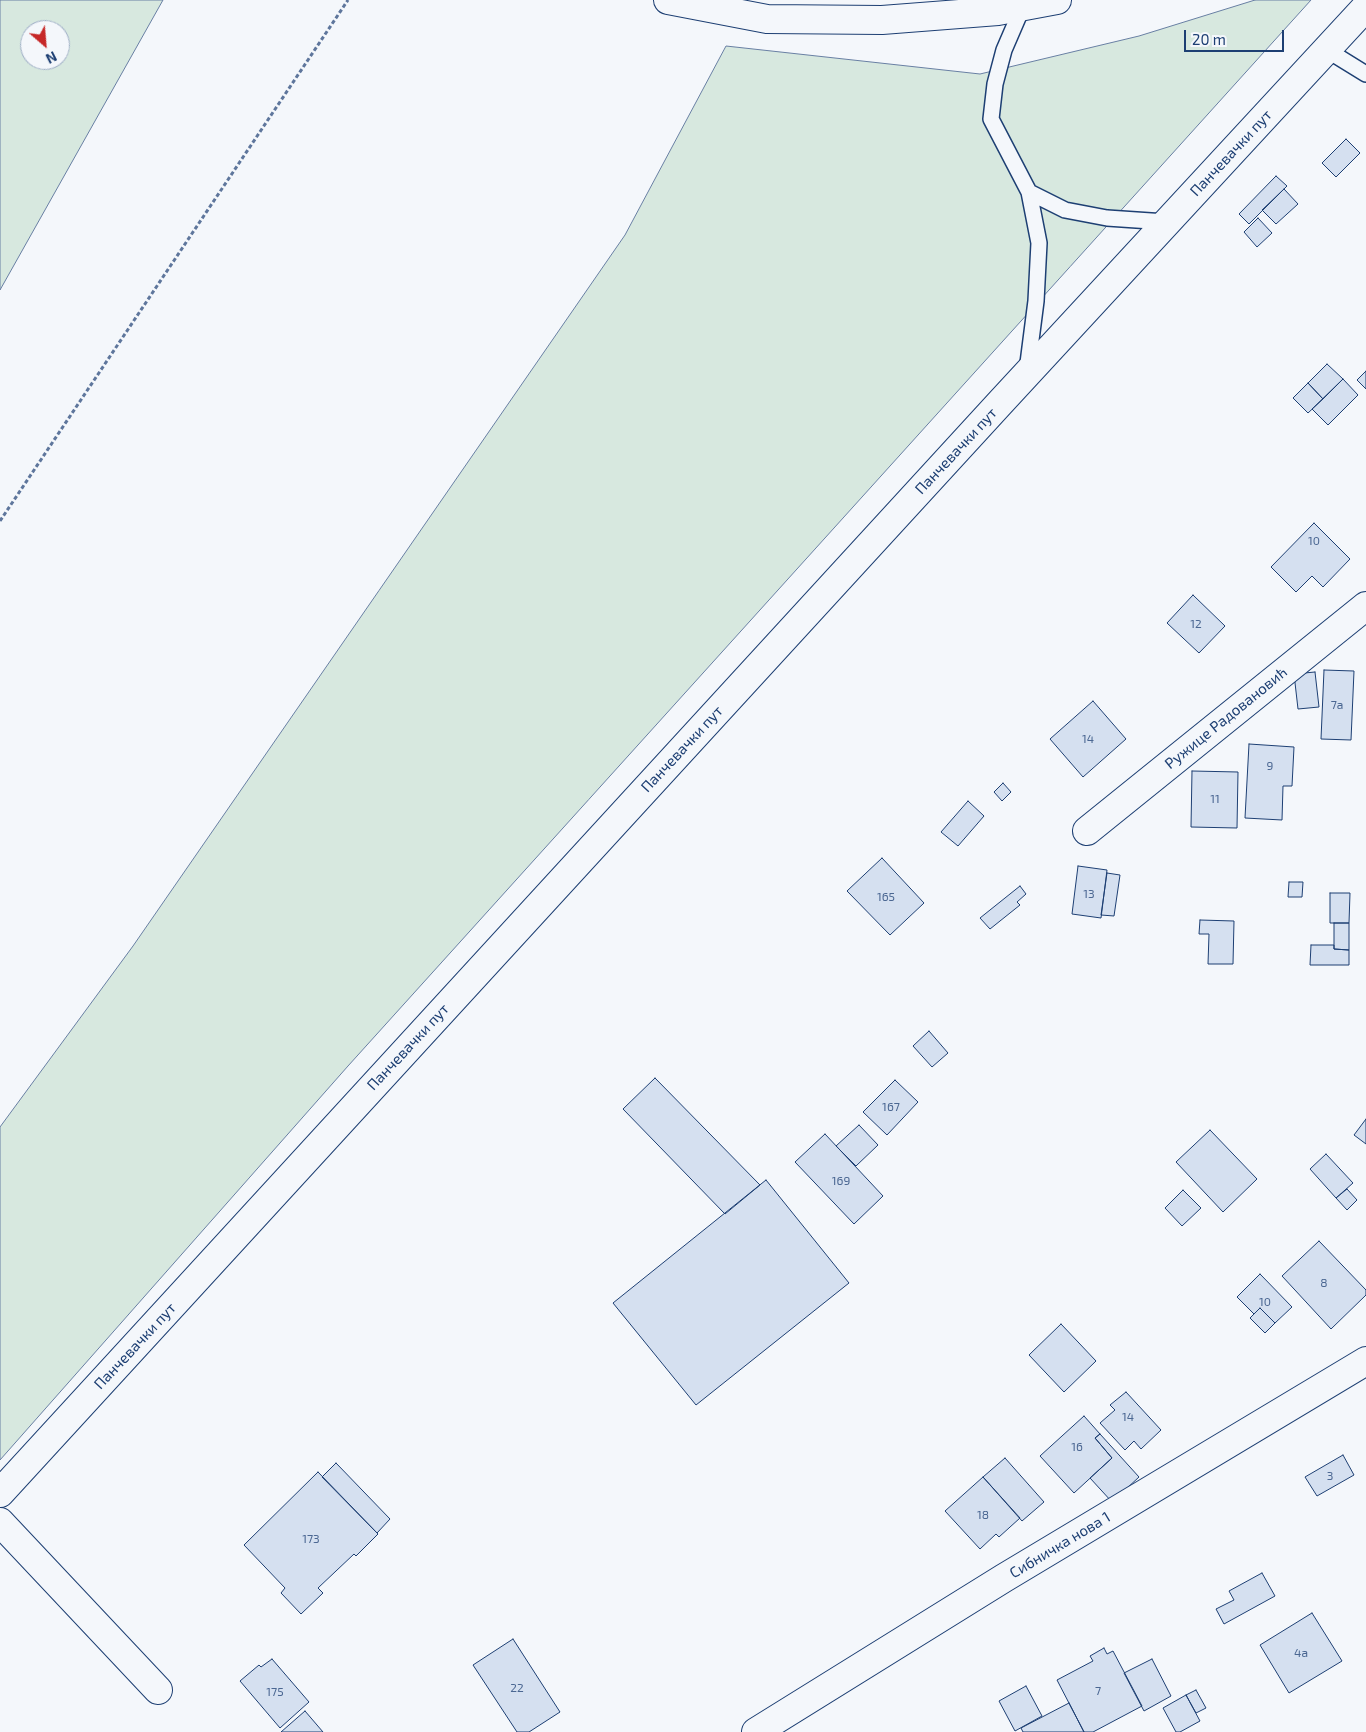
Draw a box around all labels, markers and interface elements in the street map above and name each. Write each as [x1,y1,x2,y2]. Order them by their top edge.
north arrow [20,20,70,70]
scale bar [1186,20,1286,52]
text: 20 m [1192,30,1226,48]
text: N [43,48,60,68]
street label: Панчевачки пут [1186,106,1276,200]
street label: Панчевачки пут [911,404,1001,498]
house number: 10 [1308,534,1320,548]
house number: 12 [1190,617,1202,631]
street label: Ружице Радовановић [1161,663,1291,773]
house number: 7a [1331,698,1343,712]
street label: Панчевачки пут [637,702,727,796]
house number: 14 [1082,732,1094,746]
house number: 9 [1267,759,1273,773]
house number: 11 [1210,792,1220,806]
house number: 13 [1083,887,1095,901]
house number: 165 [877,890,895,904]
street label: Панчевачки пут [363,1000,453,1094]
house number: 167 [882,1100,900,1114]
house number: 169 [832,1174,850,1188]
house number: 8 [1320,1276,1328,1290]
house number: 10 [1259,1295,1271,1309]
street label: Панчевачки пут [90,1299,180,1393]
house number: 14 [1122,1410,1134,1424]
house number: 16 [1071,1440,1083,1454]
house number: 3 [1327,1469,1333,1483]
house number: 18 [977,1508,989,1522]
street label: Сибничка нова 1 [1006,1508,1114,1582]
house number: 173 [302,1532,320,1546]
house number: 4a [1294,1646,1308,1660]
house number: 22 [510,1681,524,1695]
house number: 7 [1095,1684,1101,1698]
house number: 175 [266,1685,284,1699]

